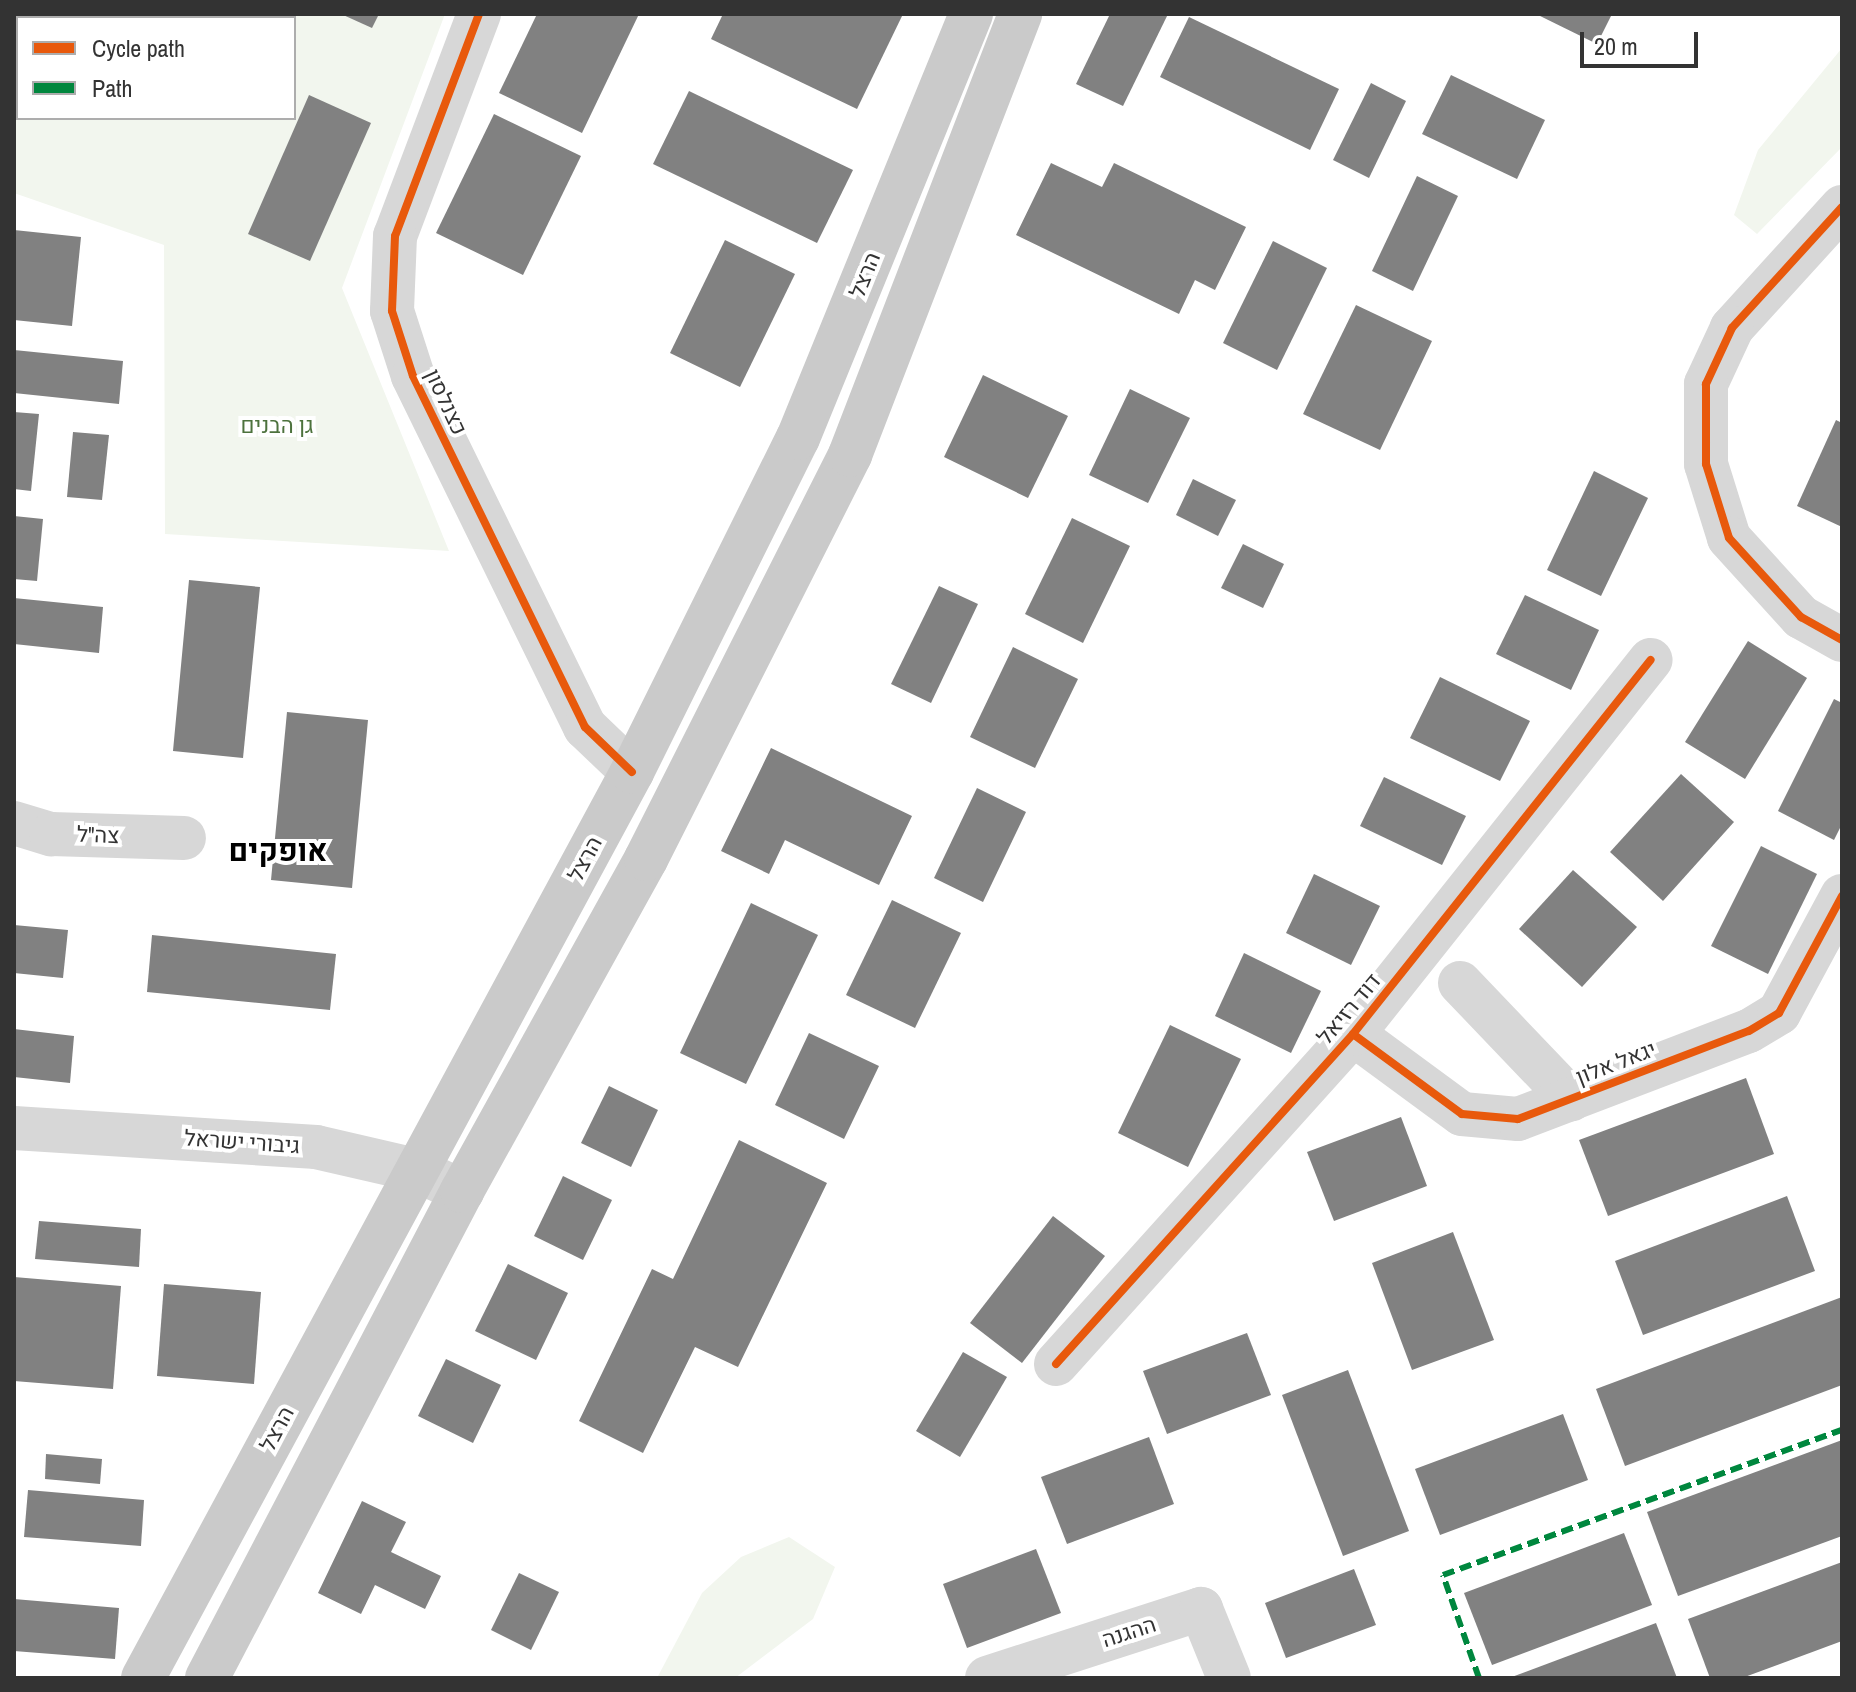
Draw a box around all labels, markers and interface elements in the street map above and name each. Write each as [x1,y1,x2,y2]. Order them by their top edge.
legend [16,16,296,120]
scale bar [1584,16,1702,66]
text: 20 m [1594,30,1638,62]
text: Cycle path [92,32,185,64]
text: Path [92,72,133,104]
street label: הרצל [844,248,886,302]
street label: כצנלסון [419,365,473,439]
park label: גן הבנים [241,413,313,439]
street label: צה"ל [76,821,120,849]
district label: אופקים [229,832,327,868]
street label: הרצל [562,832,608,886]
street label: דוד רזיאל [1312,968,1386,1050]
street label: יגאל אלון [1572,1036,1660,1090]
street label: גיבורי ישראל [183,1125,301,1159]
street label: הרצל [254,1402,300,1456]
street label: ההגנה [1099,1611,1159,1653]

